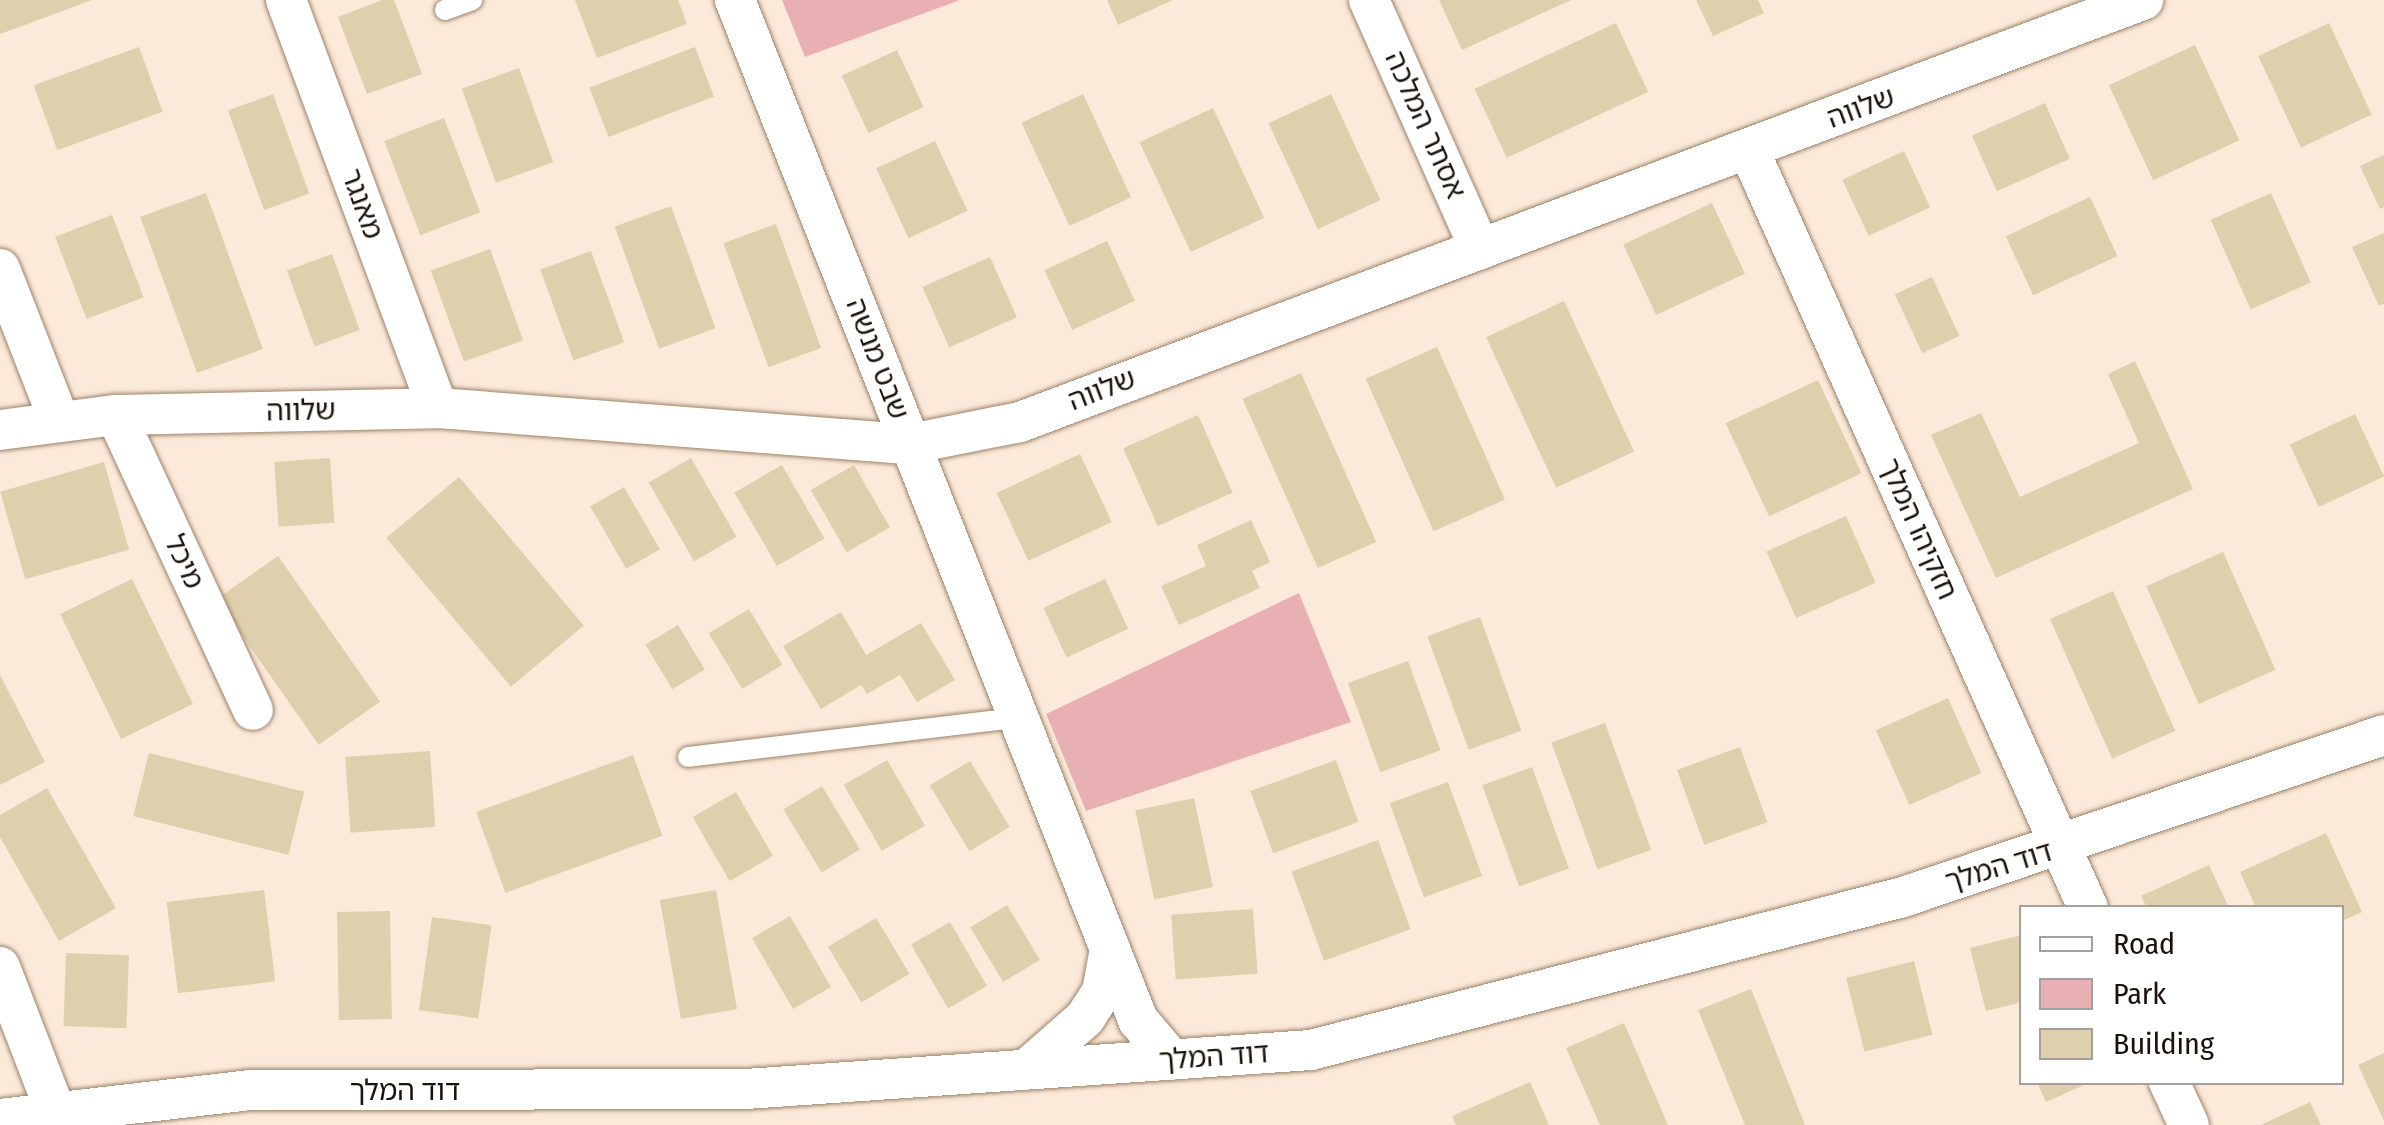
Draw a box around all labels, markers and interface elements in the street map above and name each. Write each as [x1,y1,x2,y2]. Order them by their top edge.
street label: אסתר המלכה [1378,46,1472,204]
street label: שלווה [1823,80,1899,136]
street label: מאנגר [334,164,390,244]
street label: שבט מנשה [839,294,915,424]
street label: שלווה [1064,362,1140,418]
street label: שלווה [266,394,336,428]
street label: חזקיהו המלך [1872,453,1964,605]
street label: מיכל [157,530,211,594]
street label: דוד המלך [1941,835,2057,899]
legend [2019,905,2344,1085]
text: Road [2113,926,2175,962]
text: Park [2113,976,2166,1012]
text: Building [2113,1026,2214,1062]
street label: דוד המלך [1158,1036,1270,1078]
street label: דוד המלך [350,1074,460,1108]

